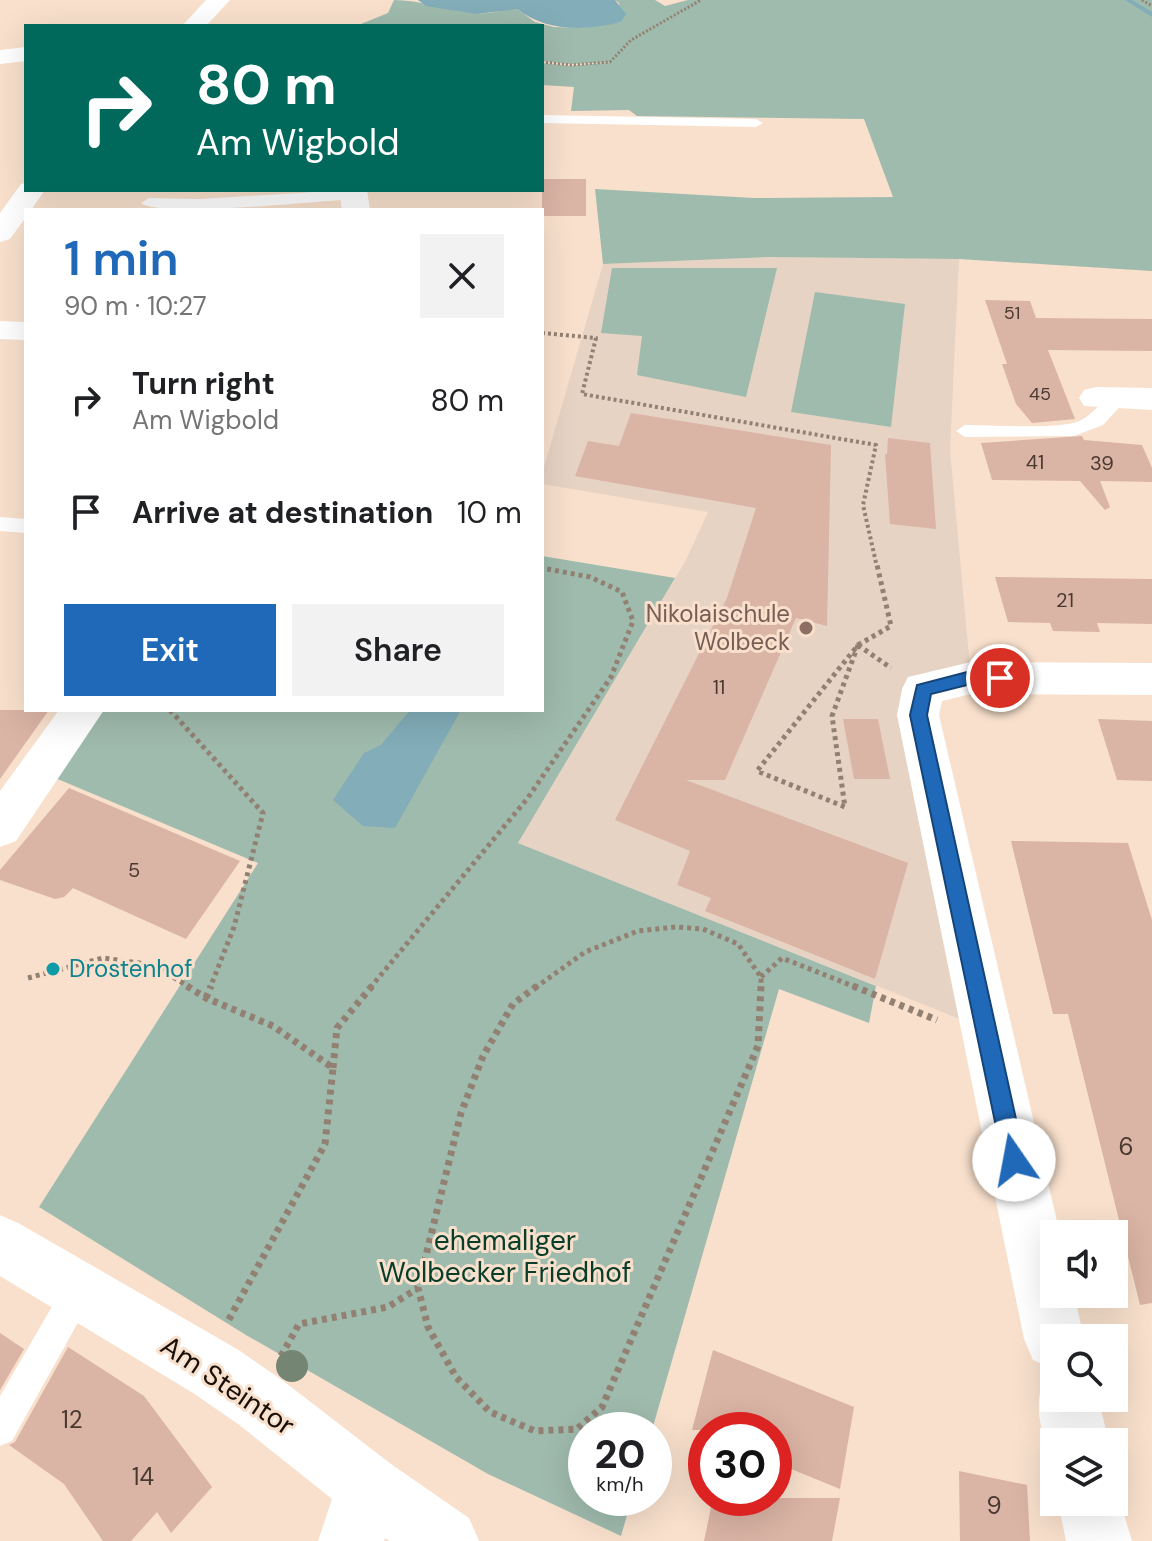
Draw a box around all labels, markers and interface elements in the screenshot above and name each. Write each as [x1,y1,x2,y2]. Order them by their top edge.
text: 80 m [196,48,337,121]
icon: right [64,56,168,160]
text: Am Wigbold [196,119,400,166]
text: 1 min [64,227,179,290]
button: close [420,234,504,318]
text: 90 m · 10:27 [64,289,207,323]
house number: 51 [1004,301,1020,325]
text: Turn right [132,364,275,403]
icon: right [64,378,108,422]
text: 80 m [431,381,504,420]
house number: 45 [1029,382,1051,406]
text: Am Wigbold [132,403,279,437]
house number: 41 [1026,449,1044,475]
house number: 39 [1090,450,1114,476]
icon: arrive [64,490,108,534]
text: Arrive at destination [132,493,433,532]
text: 10 m [457,493,522,532]
house number: 21 [1056,587,1074,613]
place label: Nikolaischule Wolbeck [646,598,790,657]
button: Exit [64,604,276,696]
button: Share [292,604,504,696]
marker: Nikolaischule Wolbeck [797,619,815,637]
pin [966,644,1034,712]
icon: arrive [978,656,1022,700]
house number: 11 [713,674,725,700]
house number: 5 [128,857,140,883]
place label: Drostenhof [69,953,192,984]
marker: Drostenhof [44,960,62,978]
position arrow [972,1118,1056,1202]
house number: 6 [1118,1131,1134,1162]
map controls [1040,1220,1128,1516]
button: sound [1040,1220,1128,1308]
park label: ehemaliger Wolbecker Friedhof [379,1222,631,1291]
button: search [1040,1324,1128,1412]
street label: Am Steintor [154,1327,302,1444]
house number: 12 [61,1404,83,1435]
speed limit sign: 30 [688,1412,792,1516]
text: 20 [594,1428,646,1480]
button: layers [1040,1428,1128,1516]
house number: 14 [132,1461,154,1492]
text: km/h [596,1471,644,1497]
house number: 9 [986,1490,1002,1521]

